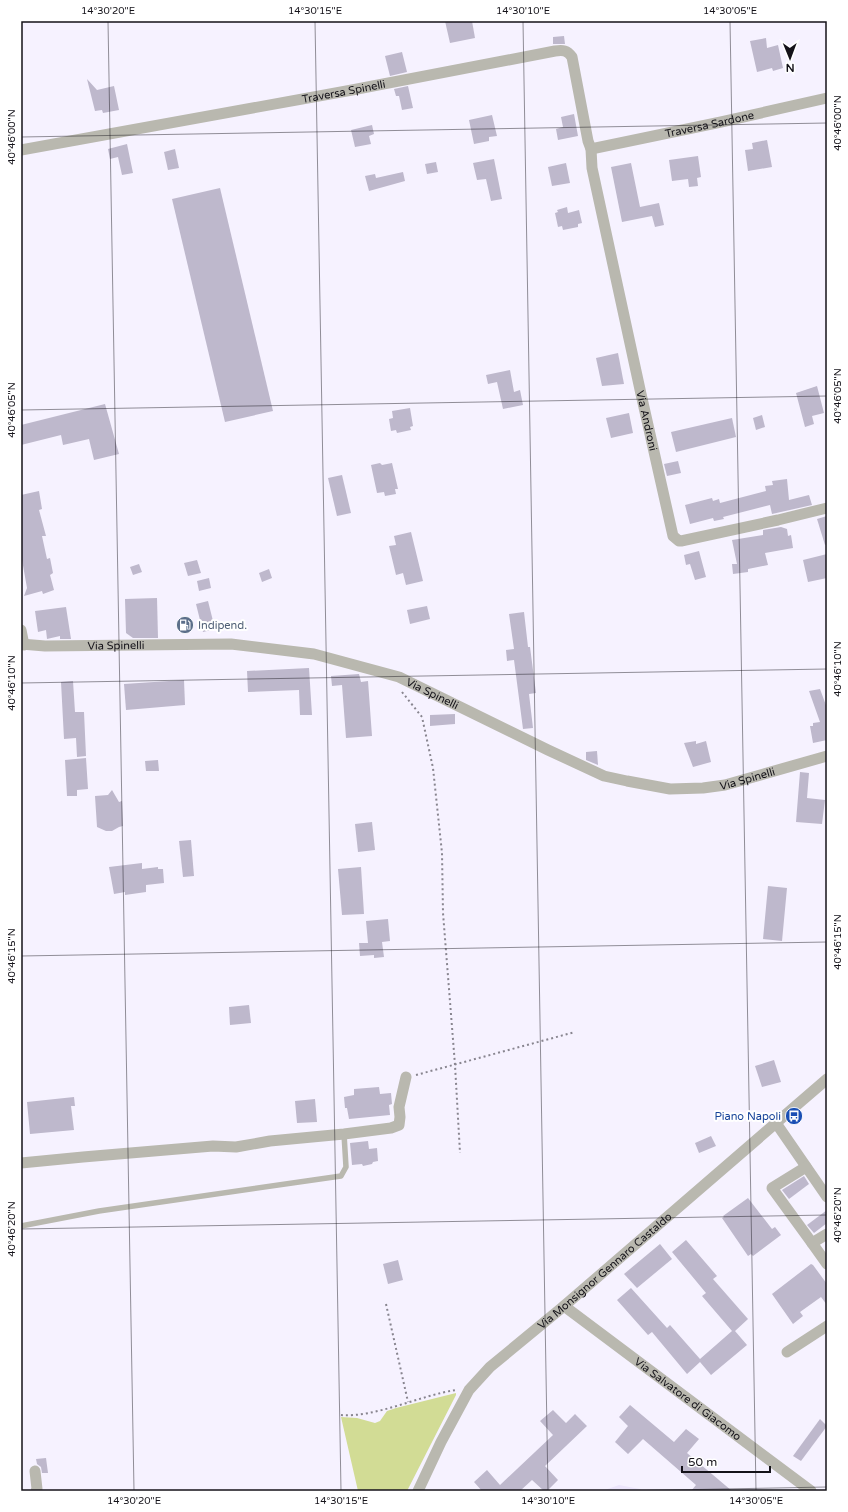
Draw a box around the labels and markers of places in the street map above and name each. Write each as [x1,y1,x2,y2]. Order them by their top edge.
fuel station icon: Indipend. [175,615,195,635]
place label: Indipend. [198,619,247,632]
bus stop icon: Piano Napoli [784,1106,804,1126]
place label: Piano Napoli [714,1110,781,1123]

